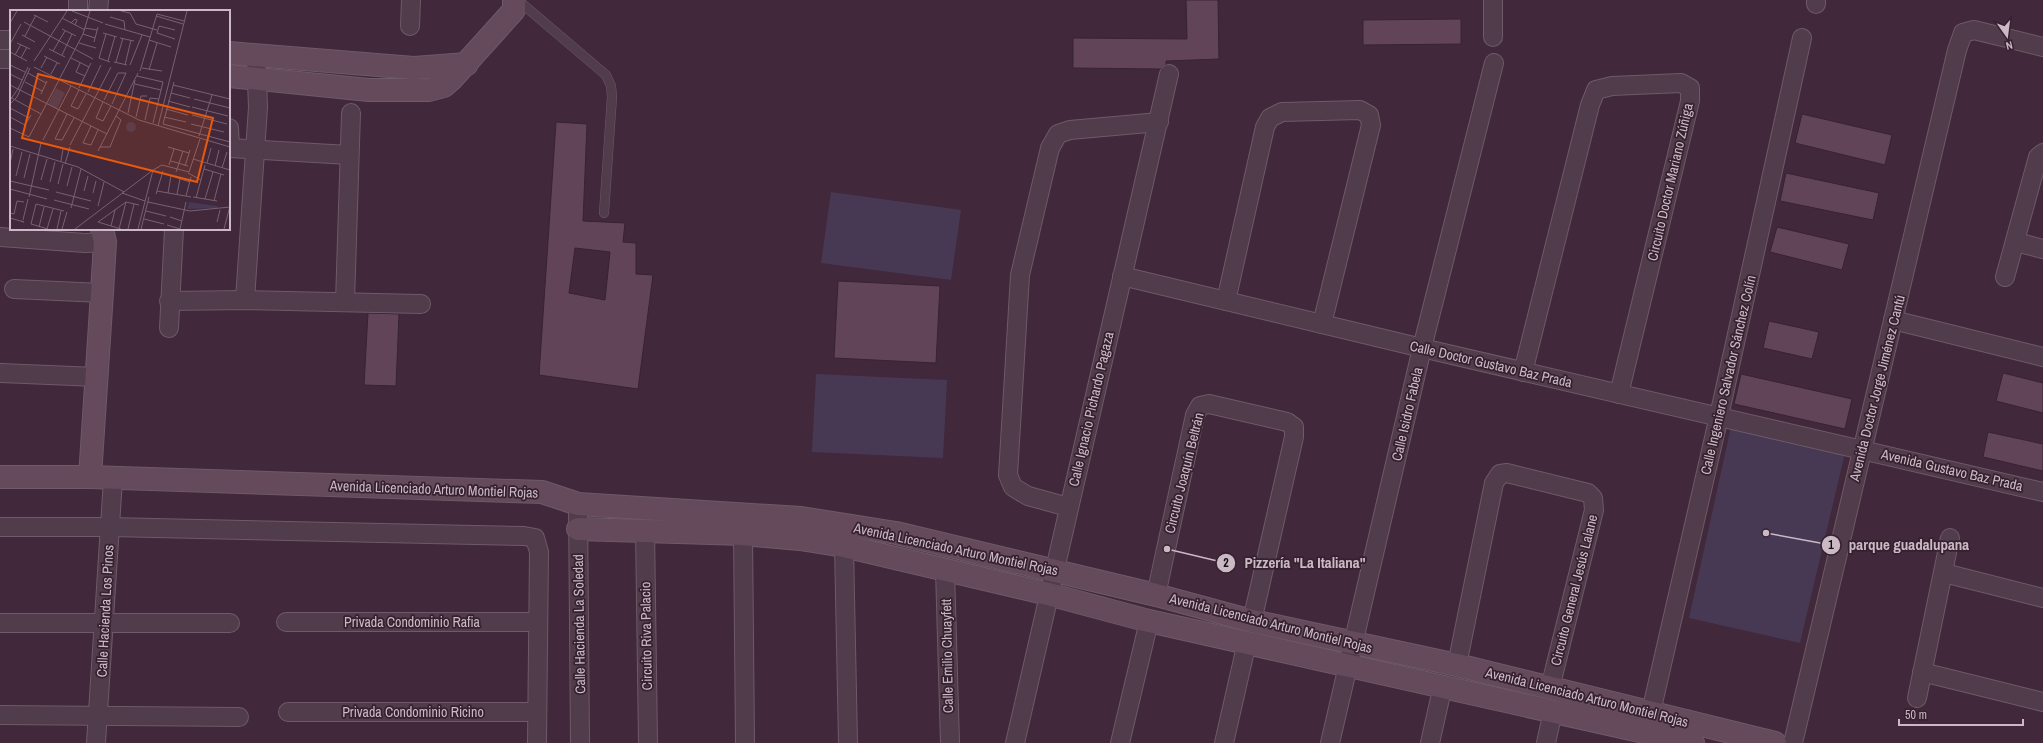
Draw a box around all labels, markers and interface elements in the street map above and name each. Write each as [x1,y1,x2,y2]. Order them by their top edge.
inset map [10,10,230,230]
north arrow [1987,16,2027,56]
text: N [2005,38,2014,53]
street label: Circuito Doctor Mariano Zúñiga [1643,101,1697,263]
street label: Calle Ingeniero Salvador Sánchez Colín [1696,273,1760,477]
street label: Avenida Doctor Jorge Jiménez Cantú [1845,293,1909,484]
street label: Calle Ignacio Pichardo Pagaza [1064,329,1118,488]
street label: Calle Doctor Gustavo Baz Prada [1408,337,1574,392]
street label: Calle Isidro Fabela [1387,365,1427,463]
street label: Circuito Joaquín Beltrán [1160,411,1208,535]
street label: Avenida Gustavo Baz Prada [1879,445,2025,495]
street label: Avenida Licenciado Arturo Montiel Rojas [329,476,539,502]
street label: Circuito General Jesús Lalane [1547,513,1601,667]
street label: Avenida Licenciado Arturo Montiel Rojas [851,518,1060,580]
callout: parque guadalupana [1821,531,1977,558]
text: parque guadalupana [1849,534,1969,555]
text: 1 [1828,537,1834,553]
street label: Calle Hacienda Los Pinos [93,544,117,678]
callout: Pizzería "La Italiana" [1216,549,1373,576]
text: Pizzería "La Italiana" [1244,552,1366,573]
street label: Calle Hacienda La Soledad [569,554,589,694]
text: 2 [1223,555,1229,571]
street label: Circuito Riva Palacio [636,582,656,690]
street label: Avenida Licenciado Arturo Montiel Rojas [1167,589,1375,657]
street label: Calle Emilio Chuayfett [937,599,957,713]
street label: Privada Condominio Rafia [344,613,481,631]
street label: Avenida Licenciado Arturo Montiel Rojas [1483,663,1691,731]
scale bar [1899,701,2023,727]
street label: Privada Condominio Ricino [342,703,484,721]
text: 50 m [1905,707,1927,723]

